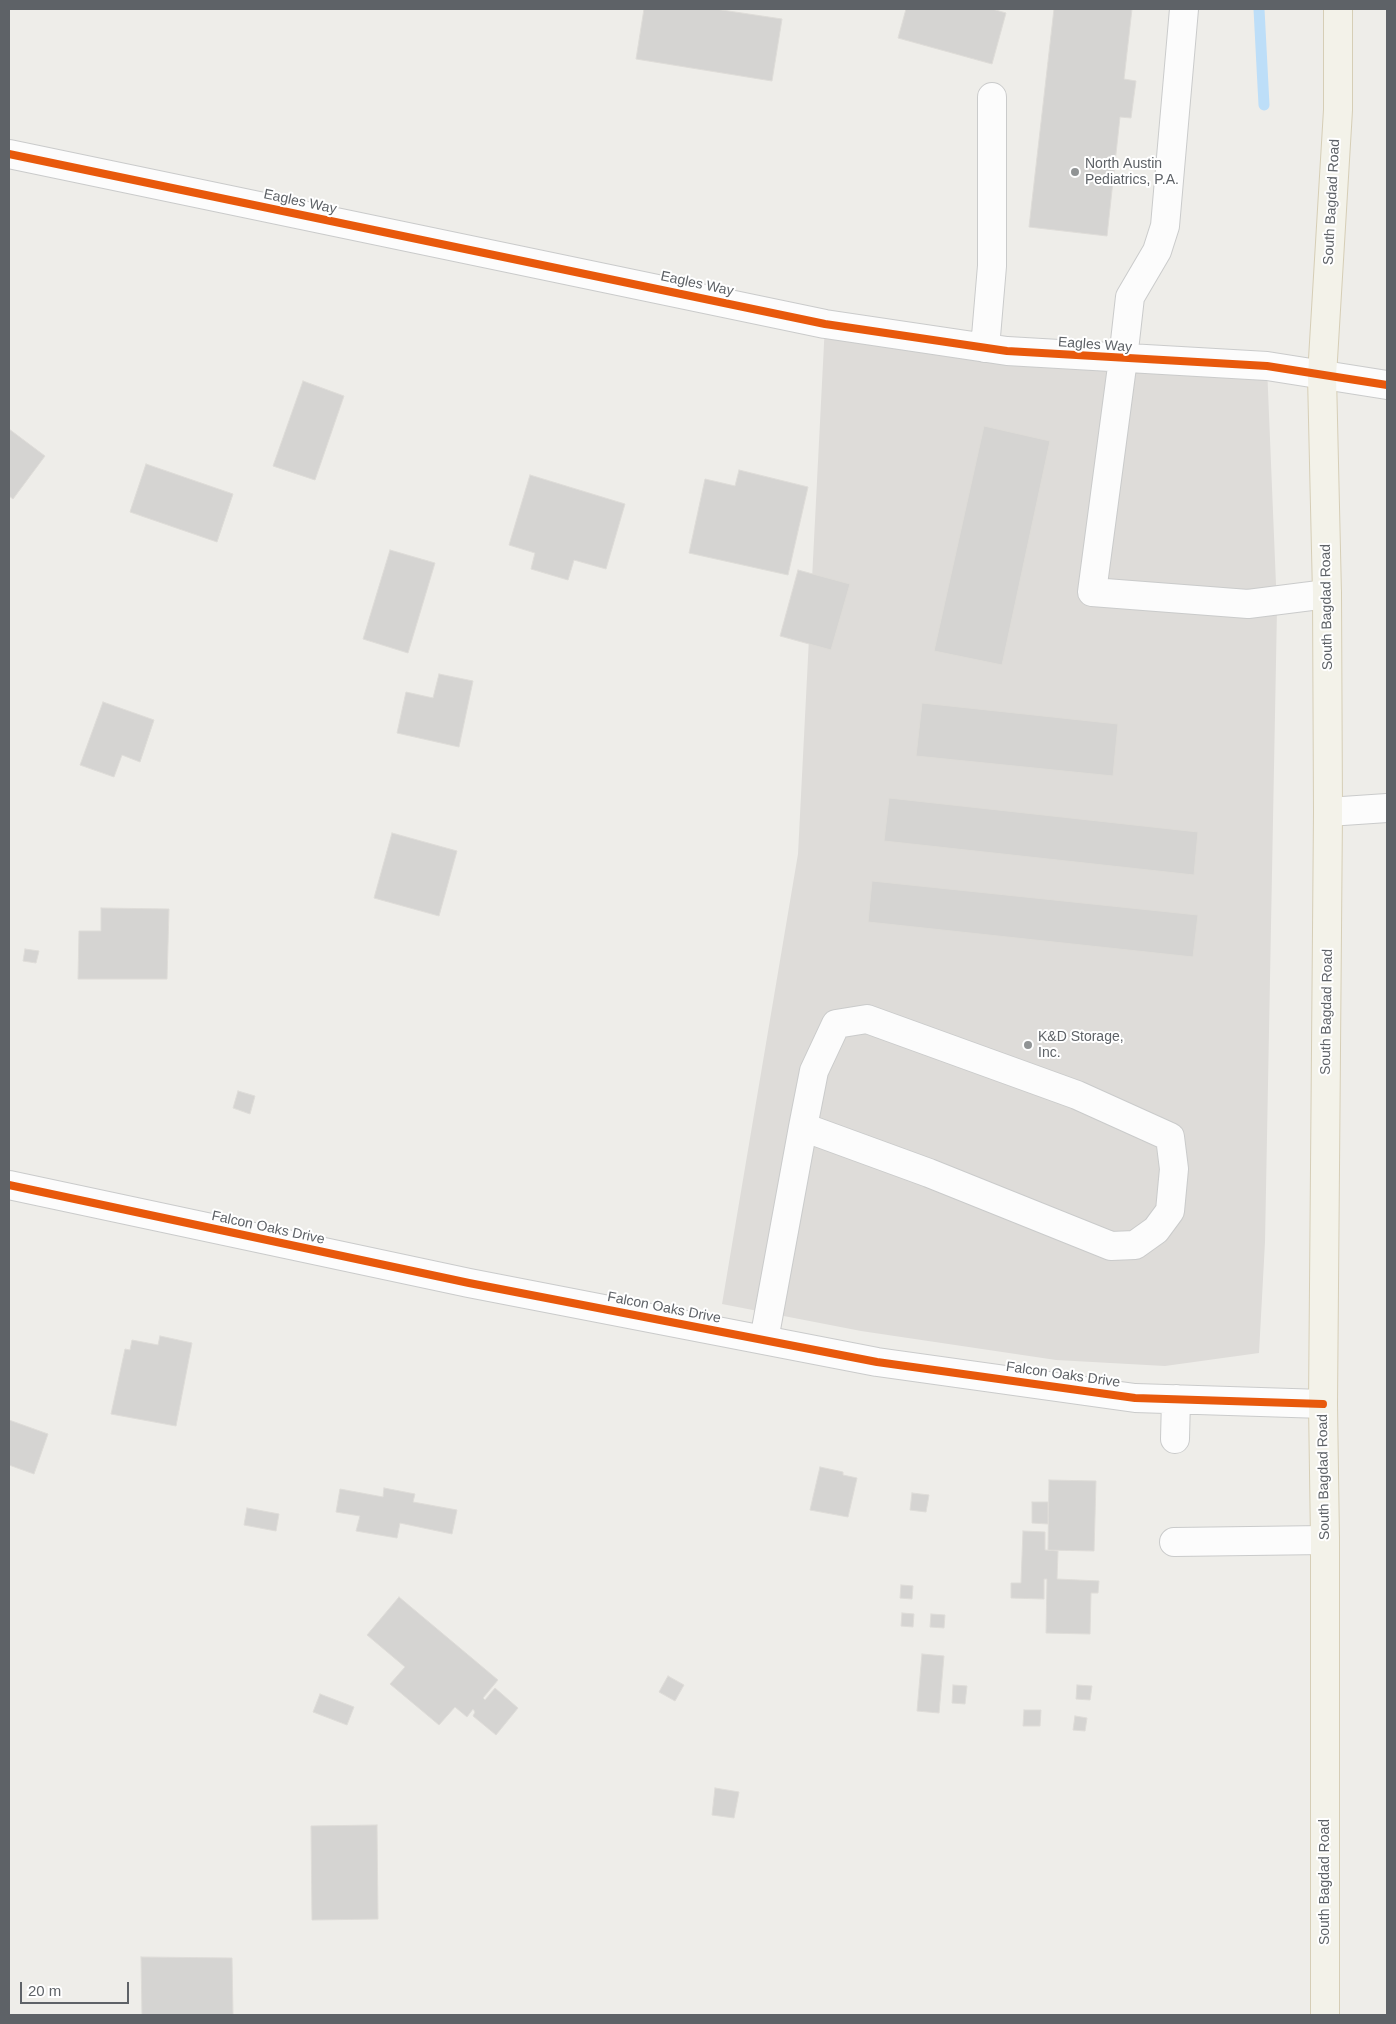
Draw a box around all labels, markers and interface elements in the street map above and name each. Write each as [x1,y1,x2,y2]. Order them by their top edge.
street label: South Bagdad Road [1320,139,1344,265]
place label: North Austin Pediatrics, P.A. [1085,156,1179,188]
marker: North Austin Pediatrics, P.A. [1069,166,1081,178]
street label: Eagles Way [262,186,338,218]
street label: Eagles Way [659,268,735,300]
street label: Eagles Way [1057,334,1133,356]
street label: South Bagdad Road [1318,544,1336,670]
street label: South Bagdad Road [1318,949,1336,1075]
place label: K&D Storage, Inc. [1038,1029,1124,1062]
marker: K&D Storage, Inc. [1022,1039,1034,1051]
street label: Falcon Oaks Drive [210,1208,326,1248]
street label: Falcon Oaks Drive [606,1289,722,1327]
street label: Falcon Oaks Drive [1005,1359,1121,1391]
street label: South Bagdad Road [1315,1414,1333,1540]
street label: South Bagdad Road [1317,1819,1333,1945]
scale bar [22,1972,131,2004]
text: 20 m [28,1982,61,1999]

